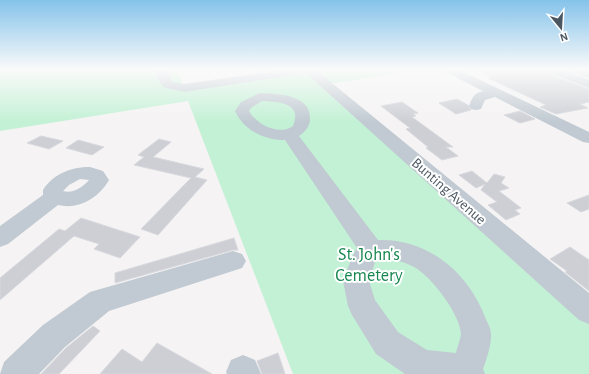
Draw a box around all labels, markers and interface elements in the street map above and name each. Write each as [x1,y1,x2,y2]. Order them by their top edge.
north arrow [541,8,581,48]
text: N [559,31,569,43]
street label: Bunting Avenue [409,155,489,228]
park label: St. John's Cemetery [335,246,403,285]

